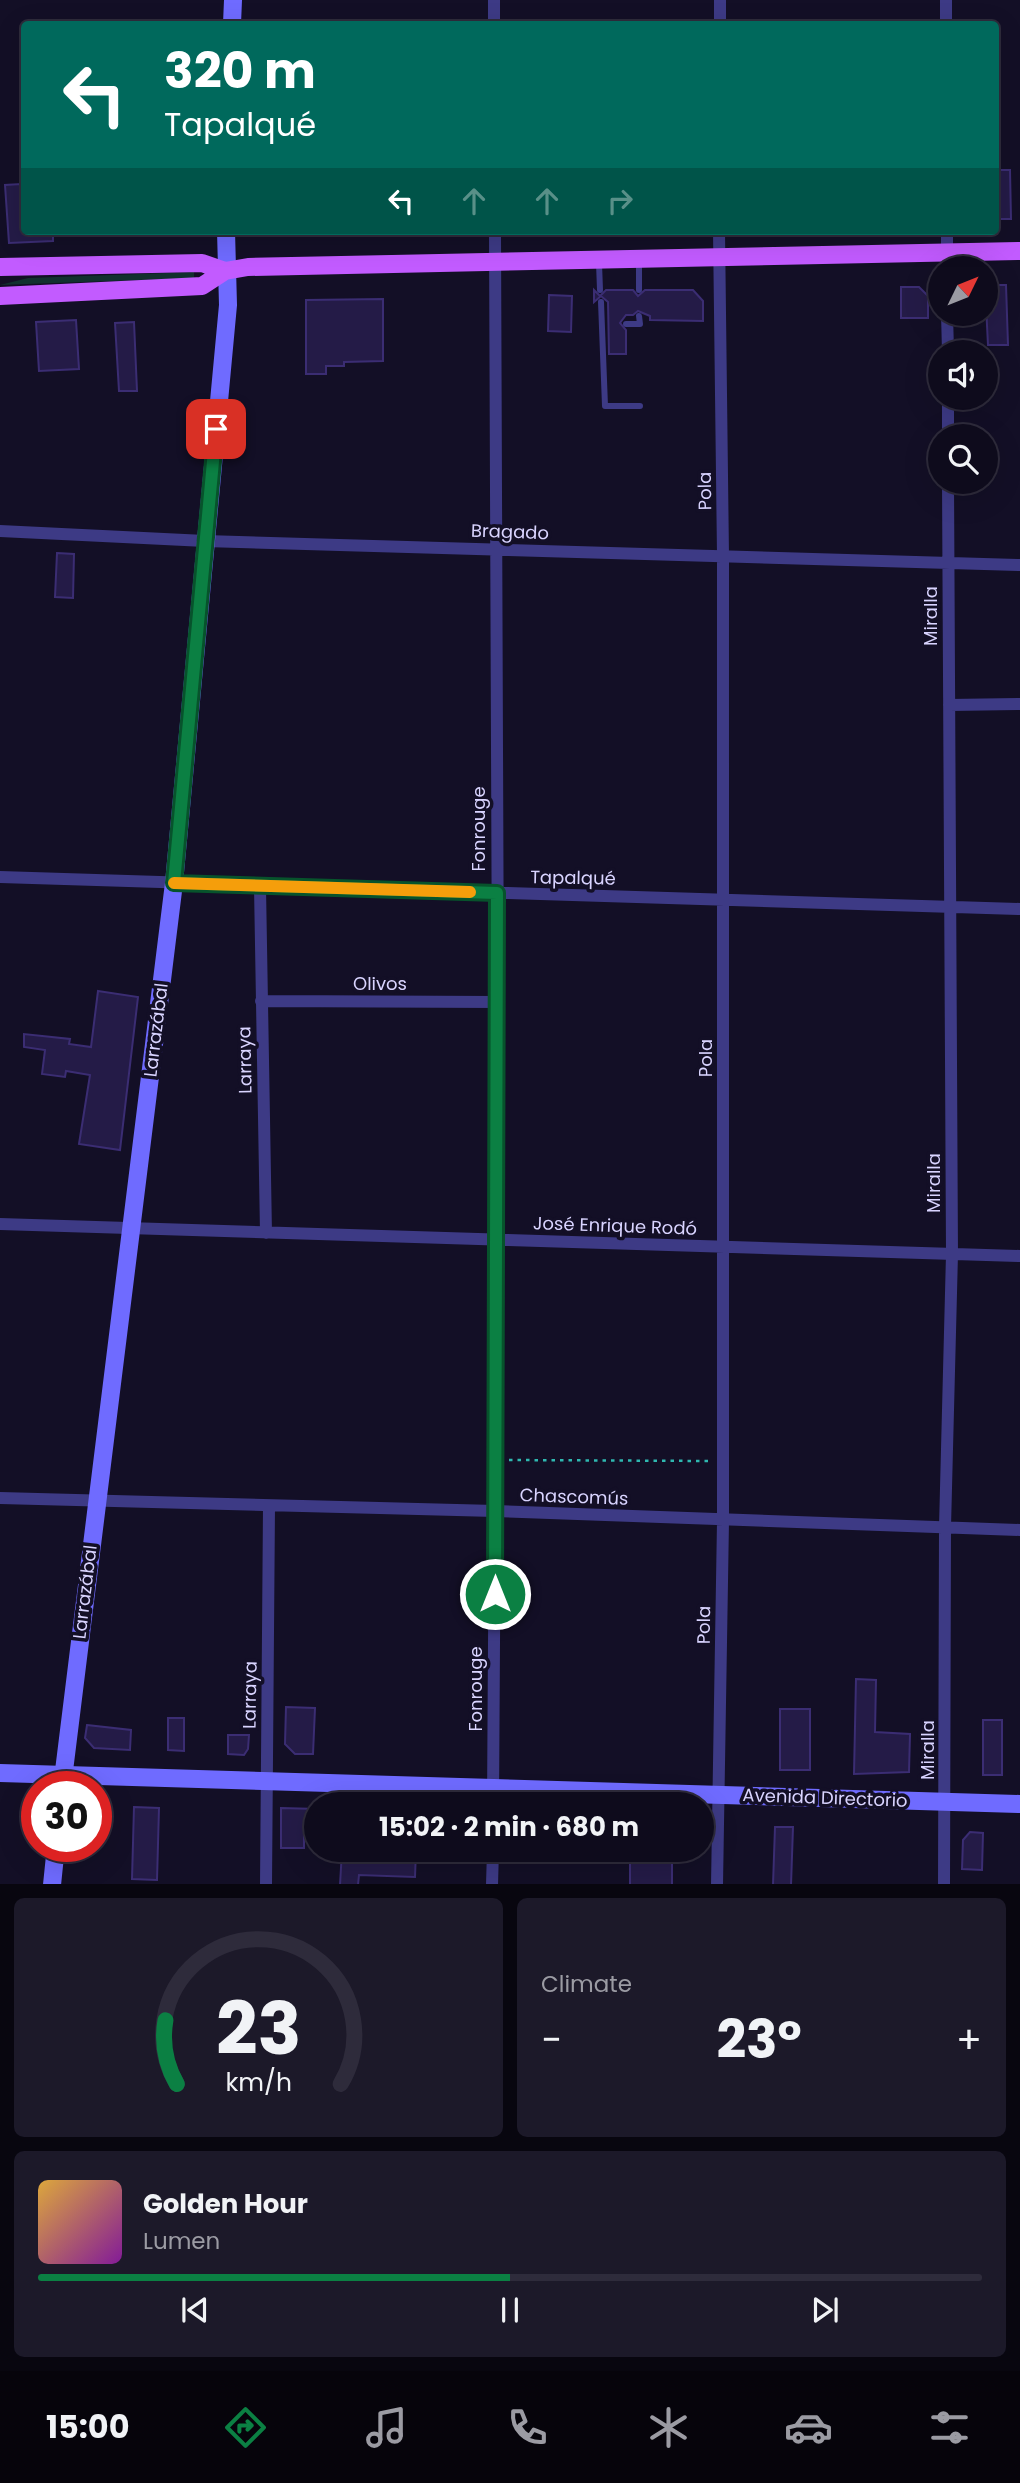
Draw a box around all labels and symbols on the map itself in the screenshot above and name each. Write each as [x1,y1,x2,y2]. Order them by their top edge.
north arrow [928,256,998,326]
pin [186,399,246,459]
street label: Pola [692,472,717,510]
street label: Bragado [471,518,549,545]
street label: Miralla [918,586,943,646]
street label: Fonrouge [466,786,491,872]
street label: Tapalqué [530,864,616,891]
street label: Olivos [353,971,407,996]
street label: Larrazábal [137,981,174,1078]
street label: Larraya [231,1026,258,1094]
street label: Pola [693,1039,718,1077]
street label: Miralla [921,1153,946,1213]
street label: José Enrique Rodó [533,1210,697,1241]
street label: Chascomús [519,1482,629,1511]
street label: Larrazábal [66,1543,103,1640]
position arrow [458,1557,532,1631]
street label: Pola [691,1606,716,1644]
street label: Fonrouge [463,1646,488,1732]
street label: Larraya [236,1661,263,1729]
street label: Miralla [915,1720,940,1780]
speed limit sign: 30 [21,1771,112,1862]
street label: Avenida Directorio [742,1782,908,1813]

